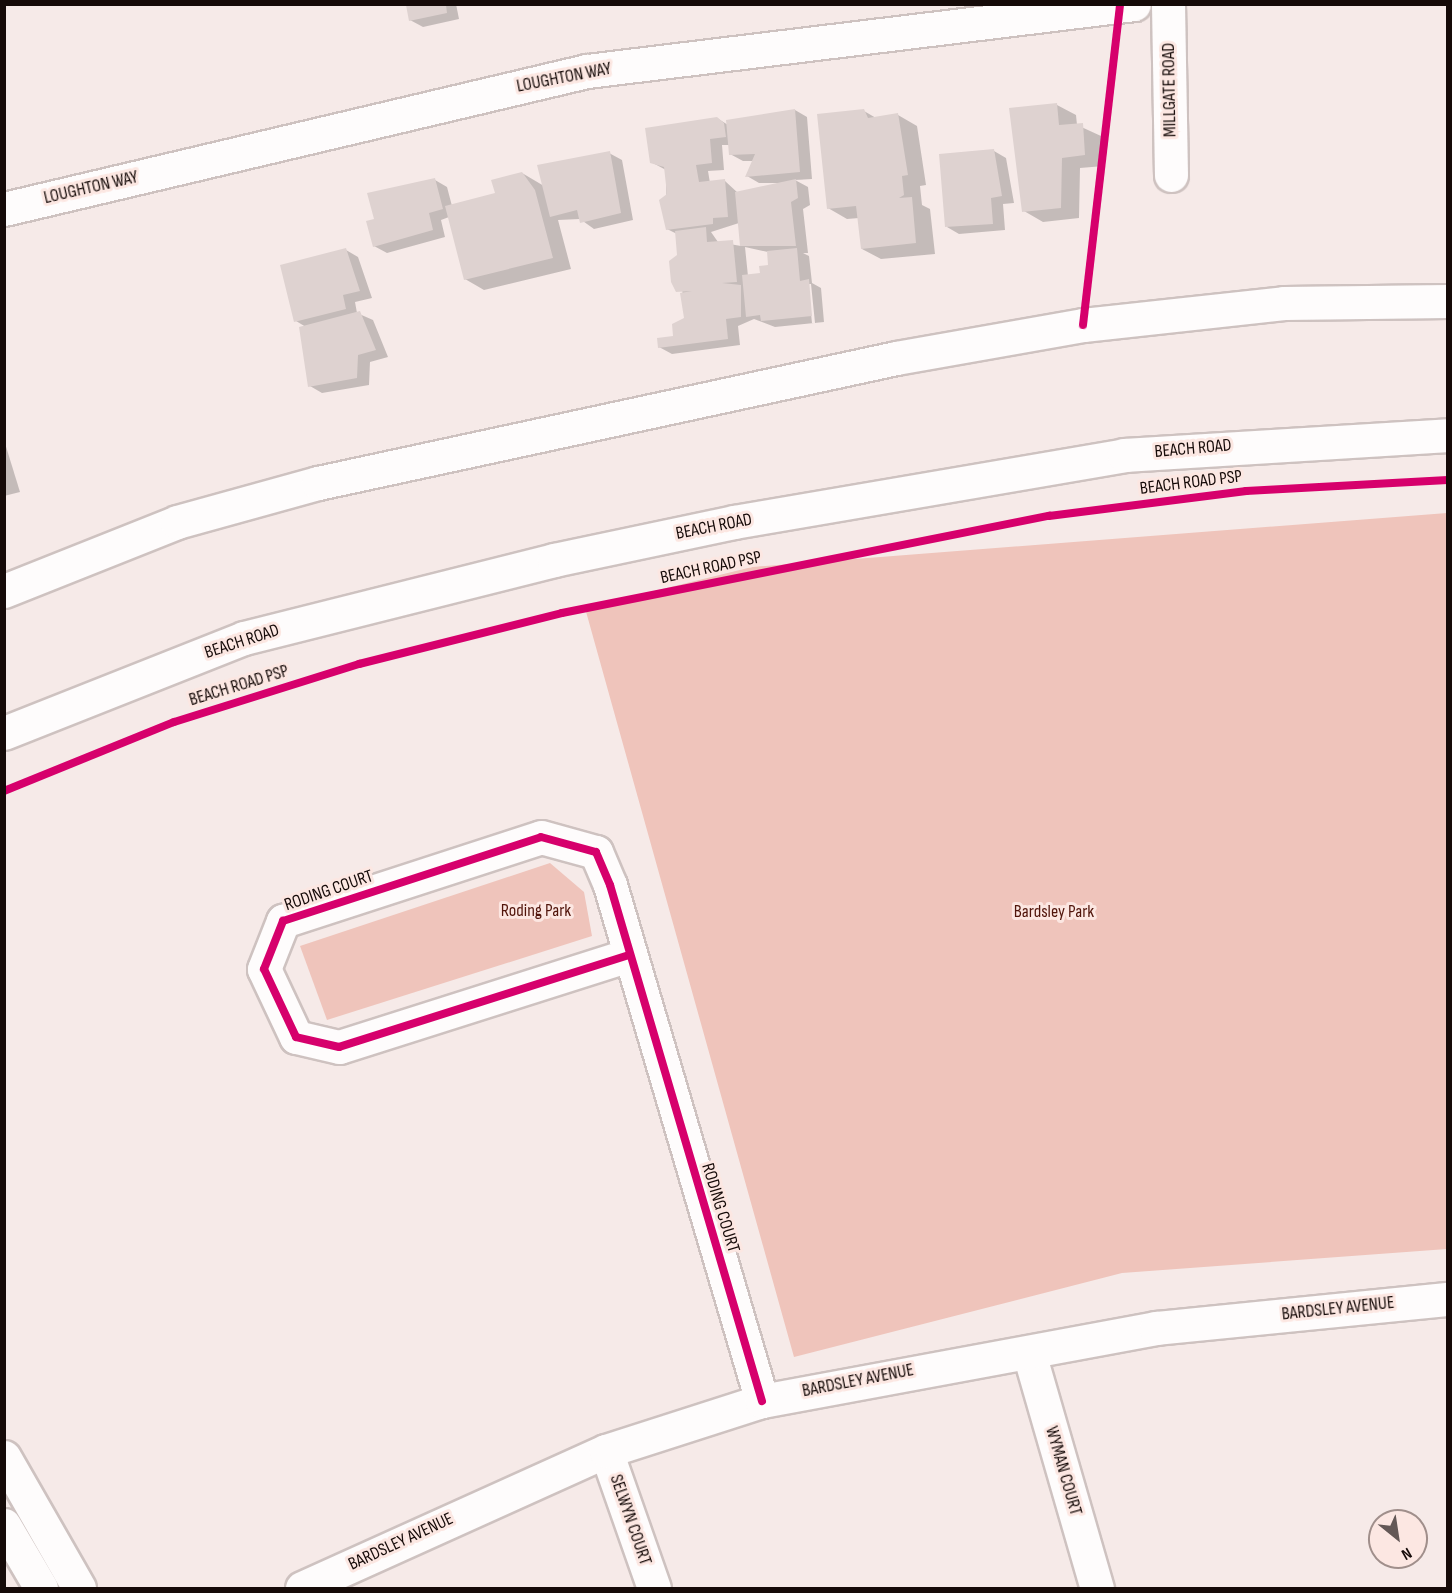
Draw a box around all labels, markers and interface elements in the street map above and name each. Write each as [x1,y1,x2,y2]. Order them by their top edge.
street label: MILLGATE ROAD [1158,43,1182,137]
street label: LOUGHTON WAY [515,58,613,98]
street label: LOUGHTON WAY [42,167,140,209]
street label: BEACH ROAD [1154,435,1232,463]
street label: BEACH ROAD PSP [1139,466,1243,500]
street label: BEACH ROAD [674,509,754,545]
street label: BEACH ROAD PSP [658,547,764,589]
street label: BEACH ROAD [202,620,282,664]
street label: BEACH ROAD PSP [187,661,291,711]
street label: RODING COURT [282,866,376,916]
park label: Roding Park [501,900,571,922]
park label: Bardsley Park [1014,901,1094,923]
street label: RODING COURT [696,1161,744,1255]
street label: BARDSLEY AVENUE [1281,1292,1395,1326]
street label: BARDSLEY AVENUE [800,1360,916,1402]
street label: WYMAN COURT [1040,1424,1086,1518]
street label: SELWYN COURT [604,1472,656,1568]
street label: BARDSLEY AVENUE [345,1508,457,1576]
north arrow [1368,1509,1428,1569]
text: N [1398,1543,1415,1564]

